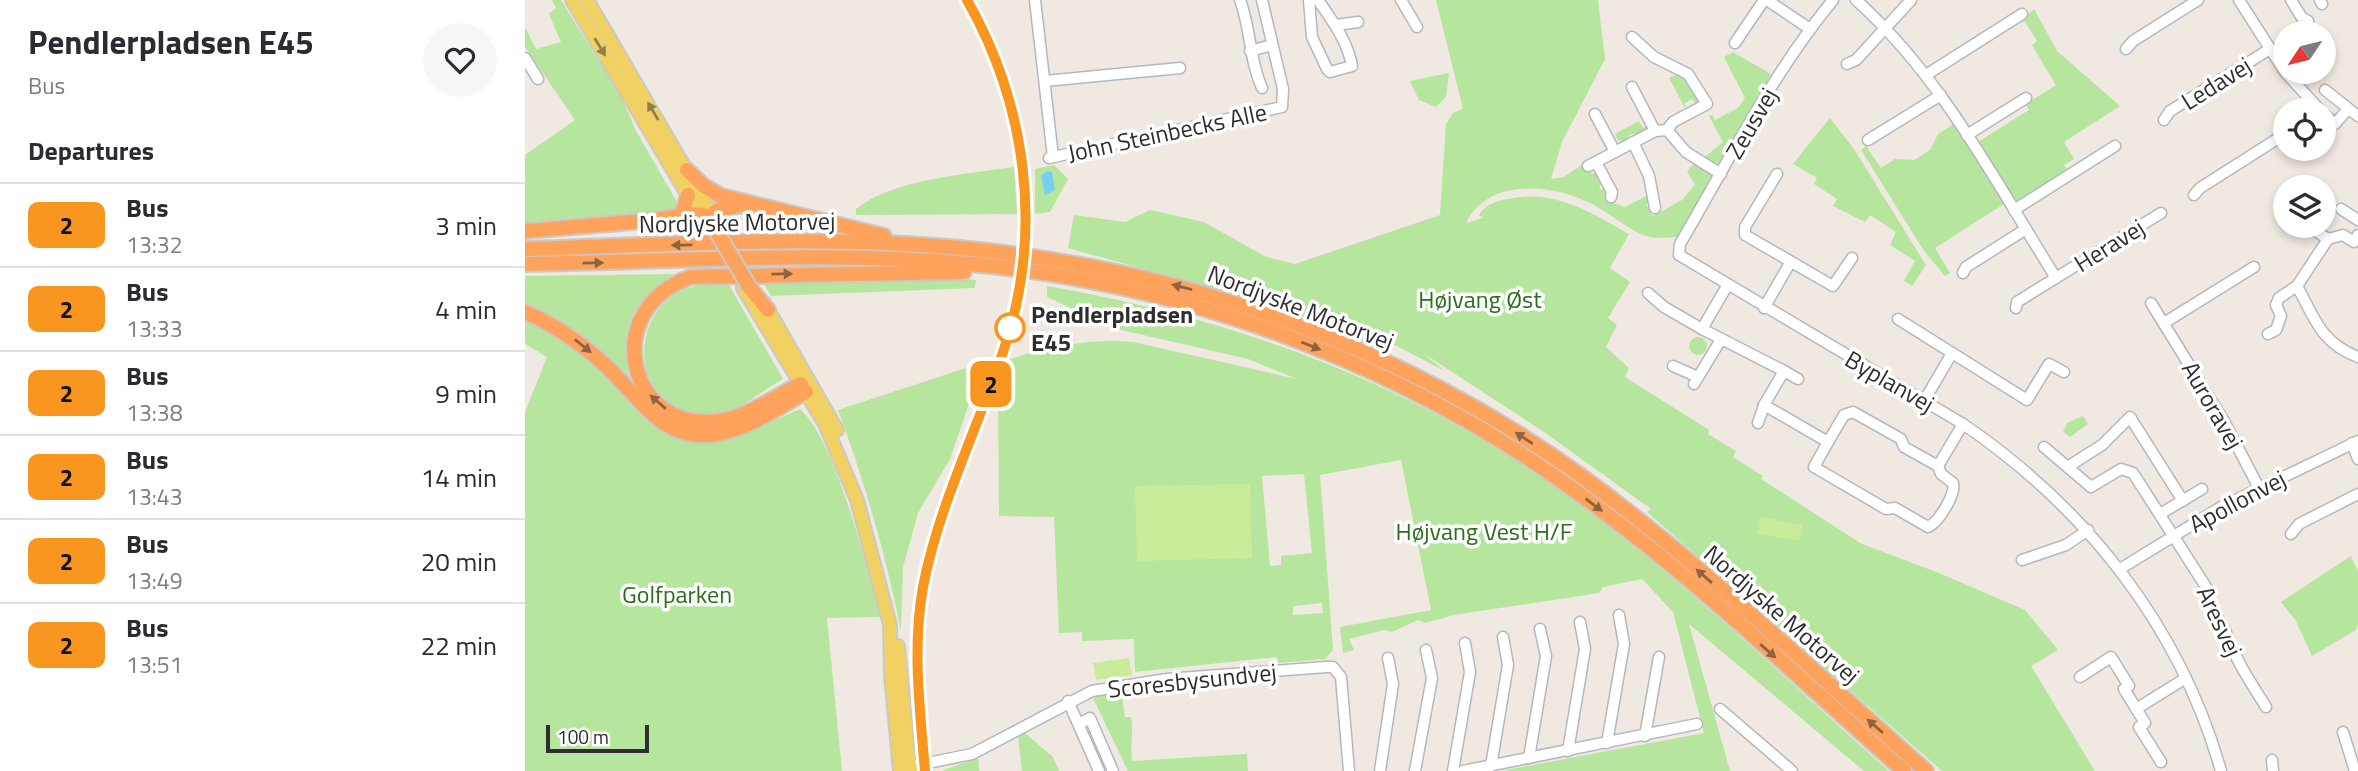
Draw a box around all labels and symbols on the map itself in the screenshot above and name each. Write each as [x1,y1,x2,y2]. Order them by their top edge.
north arrow [2273,21,2336,84]
one-way arrow [594,37,606,56]
street label: Ledavej [2174,47,2258,119]
street label: Zeusvej [1716,81,1786,165]
street label: John Steinbecks Alle [1064,93,1270,171]
one-way arrow [647,101,659,120]
street label: Nordjyske Motorvej [638,202,836,242]
street label: Heravej [2067,209,2151,281]
one-way arrow [671,240,693,251]
street label: Nordjyske Motorvej [1203,255,1399,359]
one-way arrow [582,257,604,269]
one-way arrow [772,268,794,280]
one-way arrow [1171,281,1193,292]
park label: Højvang Øst [1418,281,1542,317]
place label: Pendlerpladsen E45 [1031,296,1193,360]
marker: Pendlerpladsen E45 [995,313,1025,343]
one-way arrow [574,339,592,354]
one-way arrow [1301,341,1322,352]
street label: Byplanvej [1839,341,1941,421]
street label: Auroravej [2173,354,2253,456]
line badge: 2 [968,361,1014,407]
one-way arrow [650,395,667,411]
one-way arrow [1514,431,1533,444]
street label: Apollonvej [2182,460,2292,542]
one-way arrow [1585,497,1603,511]
park label: Højvang Vest H/F [1396,513,1572,549]
street label: Nordjyske Motorvej [1696,536,1868,692]
one-way arrow [1696,568,1713,584]
park label: Golfparken [622,576,732,612]
street label: Aresvej [2188,580,2252,662]
one-way arrow [1759,643,1777,659]
street label: Scoresbysundvej [1106,653,1278,707]
one-way arrow [1866,718,1884,734]
scale bar [546,722,649,754]

